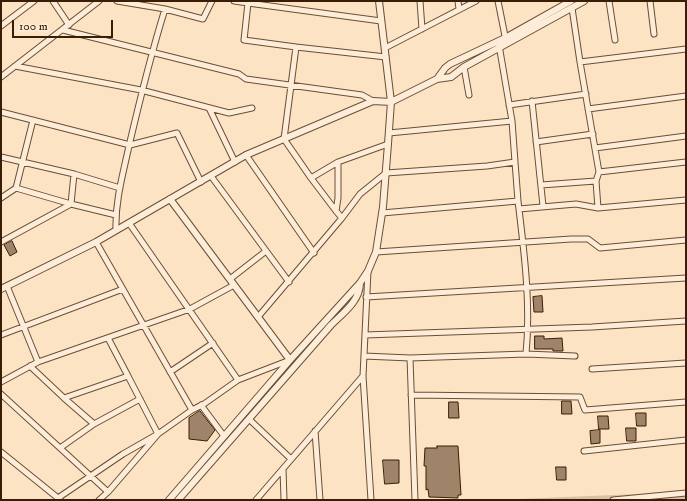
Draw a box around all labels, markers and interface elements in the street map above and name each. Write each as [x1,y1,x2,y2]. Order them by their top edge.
scale bar [14,12,115,38]
text: 100 m [19,19,48,34]

